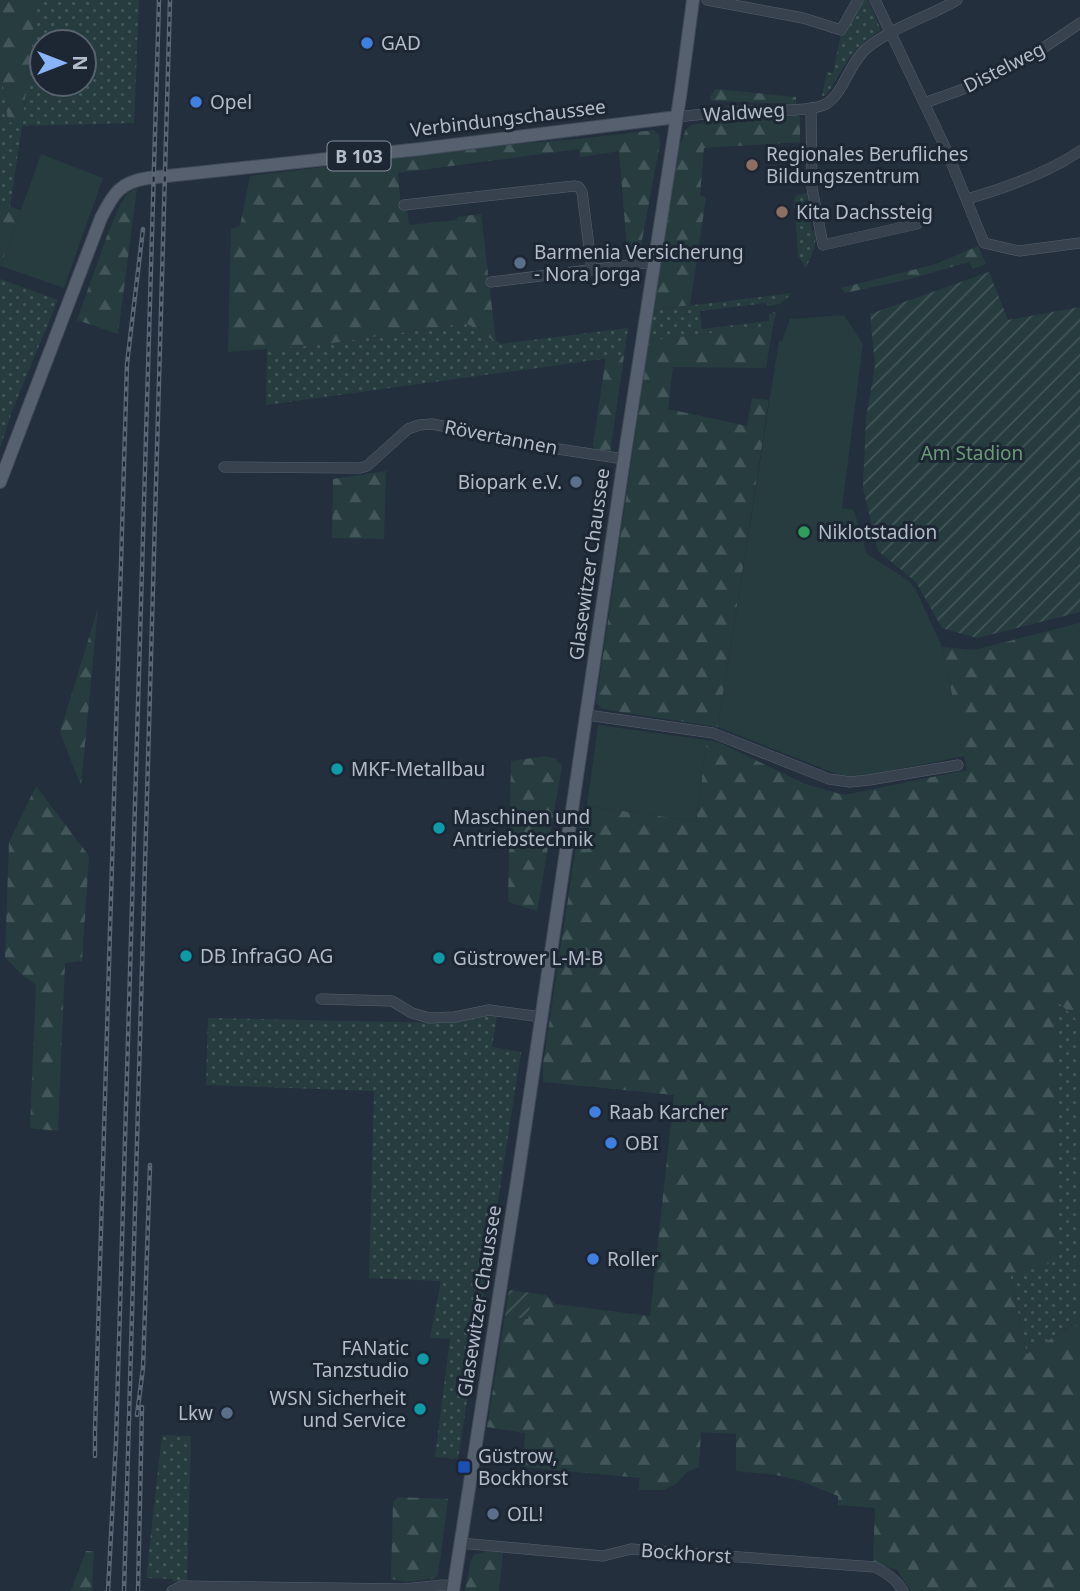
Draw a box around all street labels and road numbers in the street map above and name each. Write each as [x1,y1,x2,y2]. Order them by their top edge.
street label: Distelweg [959,36,1049,98]
street label: Verbindungschaussee [409,93,607,143]
street label: Waldweg [702,96,786,128]
road number: B 103 [328,141,390,170]
street label: Rövertannen [442,413,560,461]
street label: Glasewitzer Chaussee [563,466,615,662]
street label: Glasewitzer Chaussee [451,1203,507,1399]
street label: Bockhorst [640,1537,732,1569]

